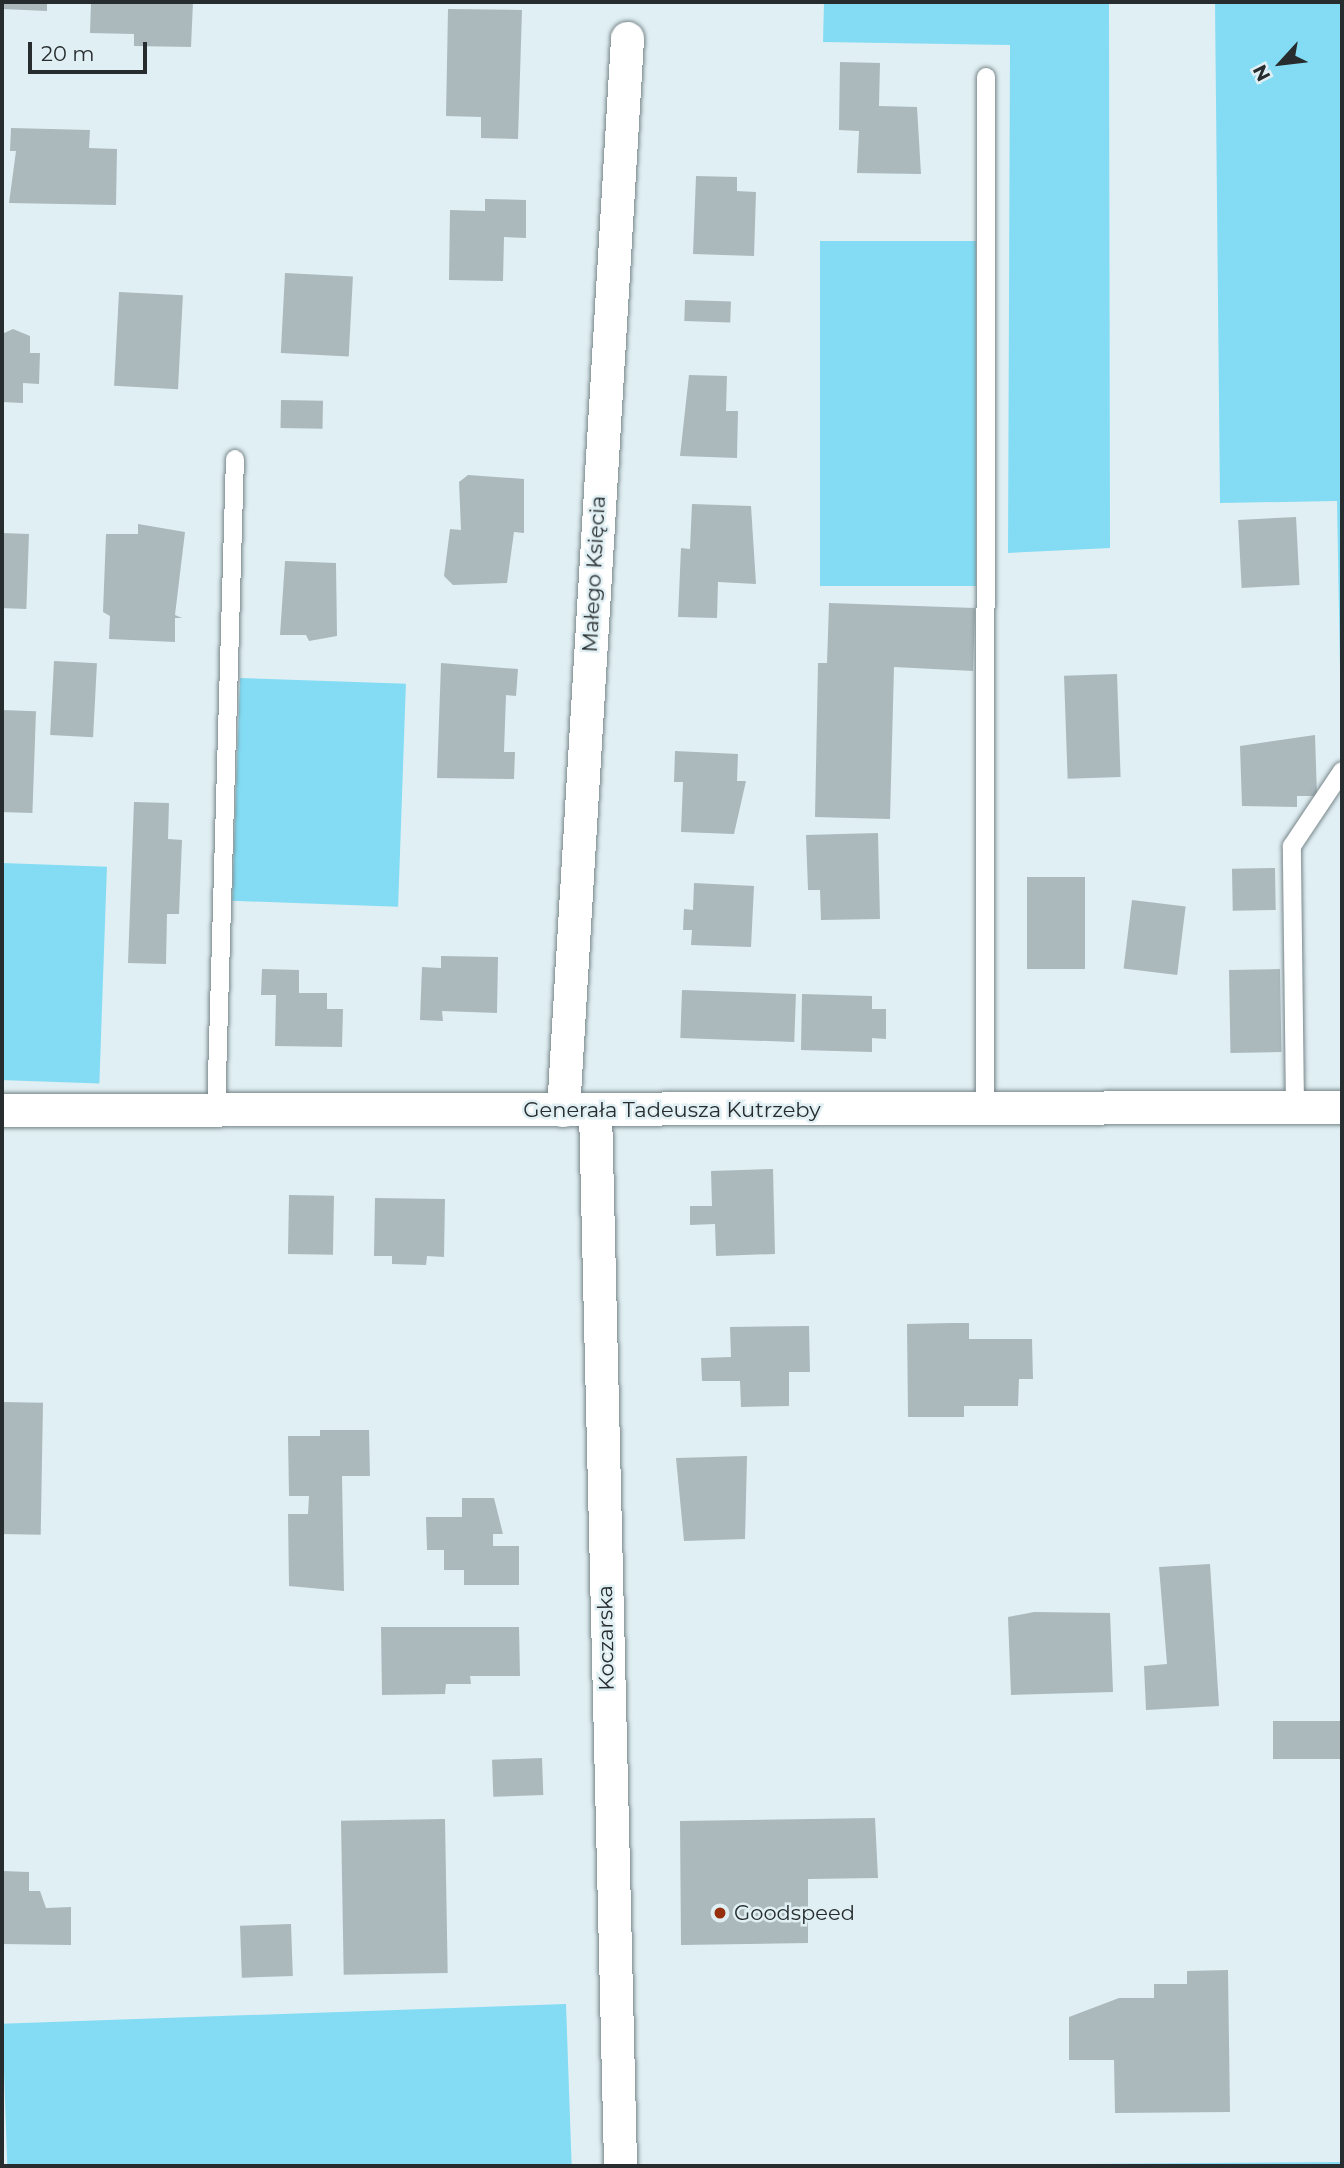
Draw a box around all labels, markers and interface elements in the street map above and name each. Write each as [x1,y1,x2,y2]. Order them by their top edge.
scale bar [32,28,150,72]
north arrow [1246,28,1316,98]
text: 20 m [41,41,95,66]
text: N [1248,61,1276,85]
street label: Małego Księcia [577,495,611,653]
street label: Generała Tadeusza Kutrzeby [523,1097,821,1123]
street label: Koczarska [592,1585,620,1691]
place label: Goodspeed [734,1900,855,1926]
marker: Goodspeed [712,1905,728,1921]

